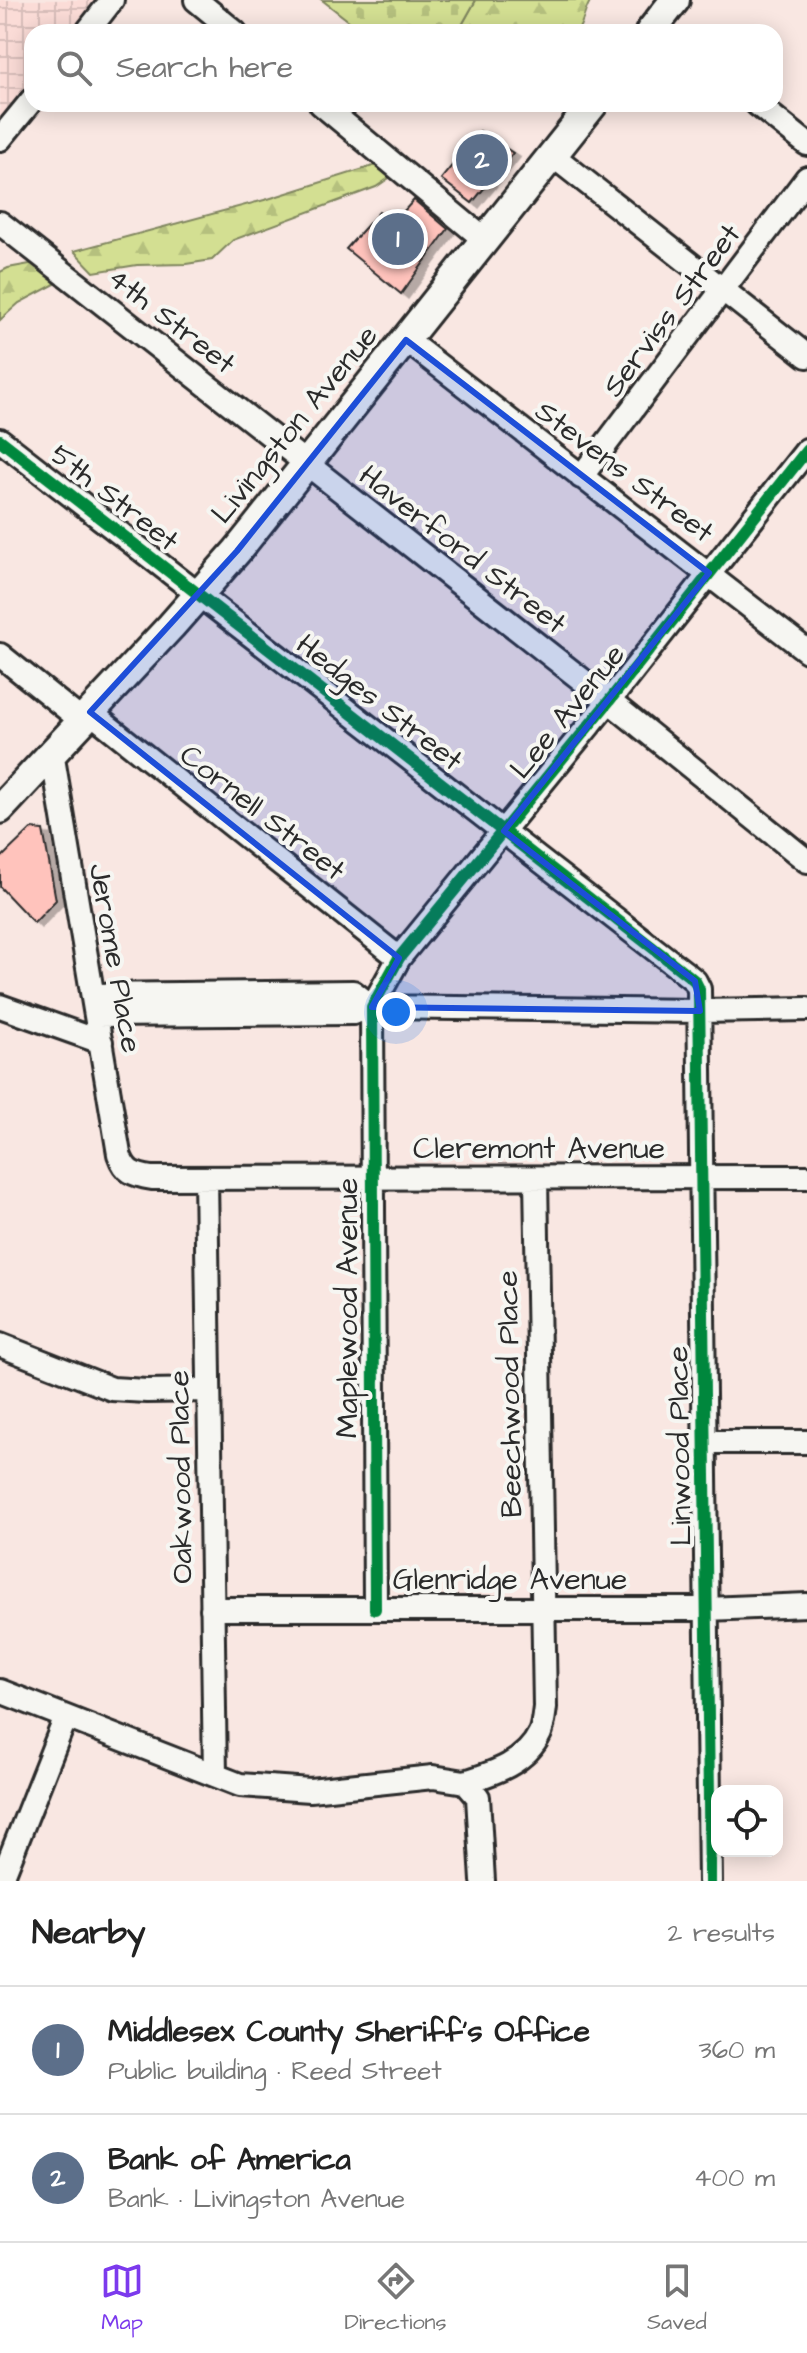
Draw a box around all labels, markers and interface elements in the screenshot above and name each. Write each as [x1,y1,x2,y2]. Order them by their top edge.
search box [24,24,783,112]
icon: search [52,46,96,90]
text: Search here [116,47,293,89]
pin: 2 [456,130,508,190]
pin: 1 [372,209,424,269]
street label: Serviss Street [593,215,751,406]
street label: 4th Street [99,257,244,384]
street label: Livingston Avenue [202,316,389,533]
street label: Stevens Street [526,391,723,553]
street label: 5th Street [41,434,188,561]
street label: Haverford Street [350,455,575,644]
street label: Hedges Street [287,624,472,782]
street label: Lee Avenue [500,635,635,788]
street label: Cornell Street [171,735,354,891]
street label: Jerome Place [78,860,152,1056]
your location [376,992,416,1032]
street label: Cleremont Avenue [413,1128,665,1170]
street label: Maplewood Avenue [327,1178,369,1438]
street label: Beechwood Place [487,1270,533,1518]
street label: Linwood Place [657,1346,703,1546]
street label: Oakwood Place [158,1370,204,1584]
street label: Glenridge Avenue [393,1559,627,1602]
map controls [711,1785,783,1857]
button: locate [711,1785,783,1857]
text: Nearby [32,1909,146,1957]
text: 2 results [667,1915,775,1951]
text: Middlesex County Sheriff's Office [108,2011,590,2053]
text: 1 [56,2032,60,2068]
text: 360 m [698,2032,775,2068]
text: Public building · Reed Street [108,2053,442,2089]
text: Bank of America [108,2139,351,2181]
text: 2 [51,2160,65,2196]
text: 400 m [694,2160,775,2196]
text: Bank · Livingston Avenue [108,2181,405,2217]
tab: Map [100,2259,144,2338]
tab: Directions [344,2259,447,2338]
tab: Saved [647,2259,707,2338]

